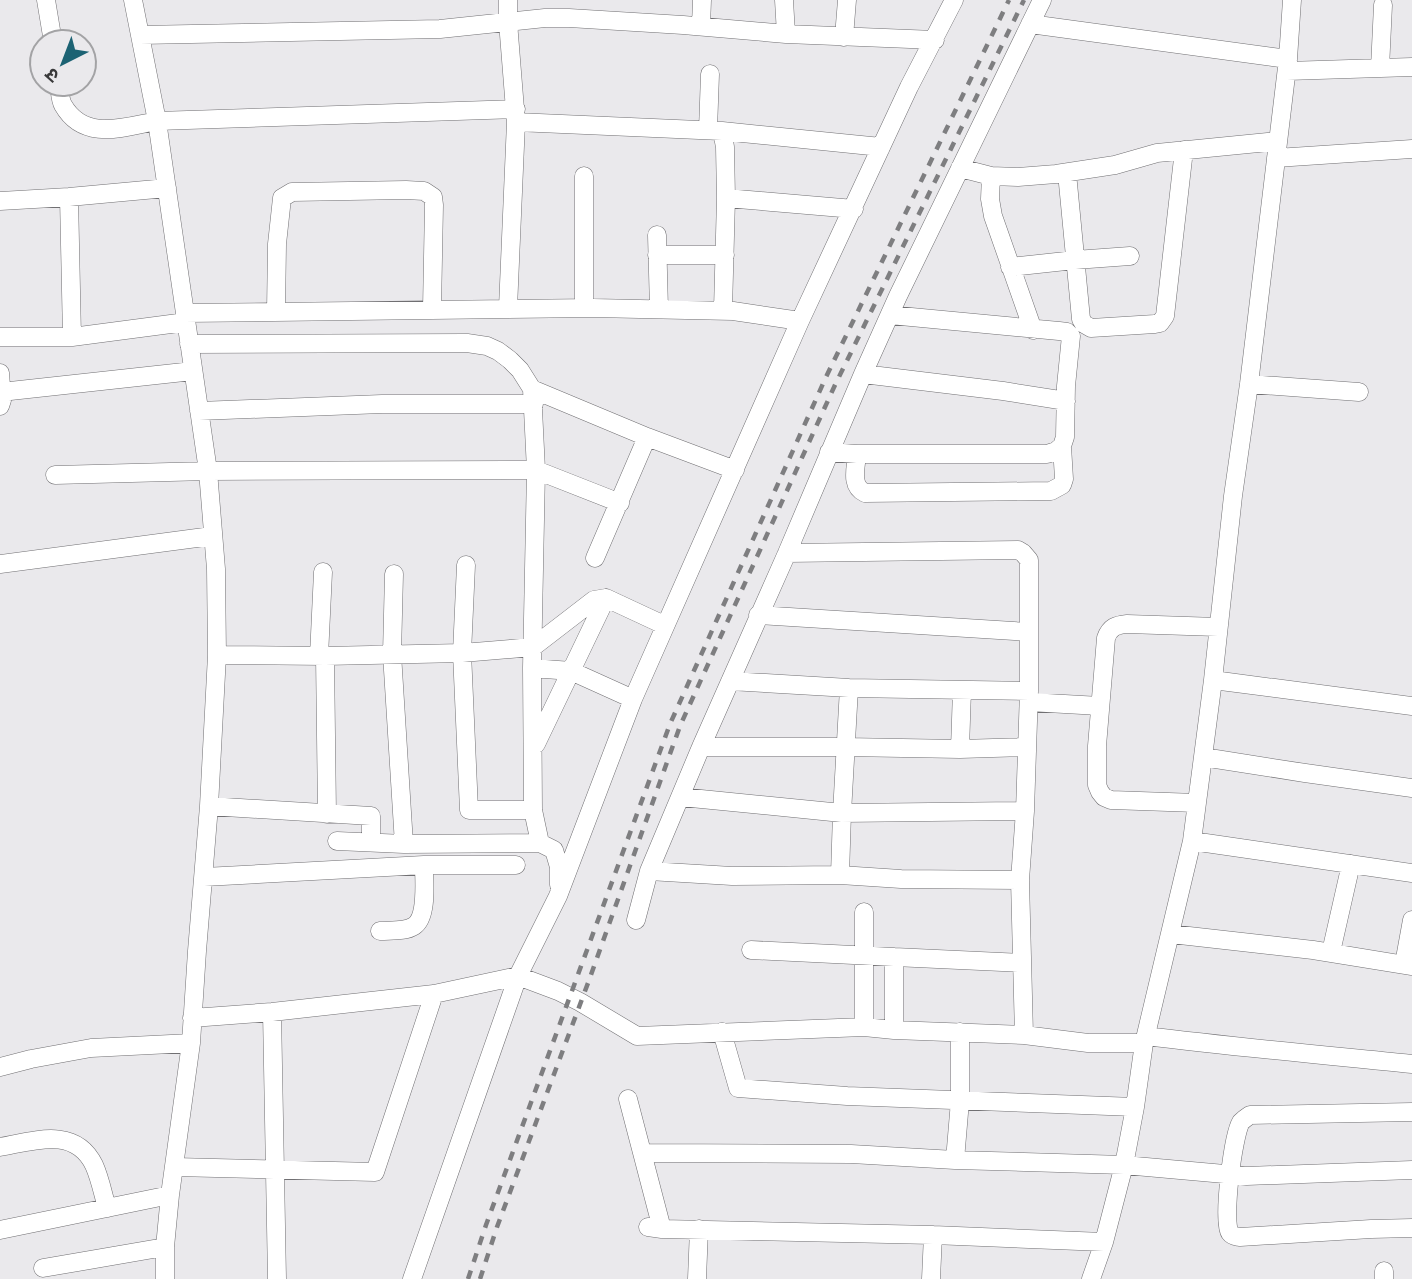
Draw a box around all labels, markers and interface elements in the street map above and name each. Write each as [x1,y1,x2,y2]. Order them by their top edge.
north arrow [28,28,98,98]
text: उ [39,63,63,88]

